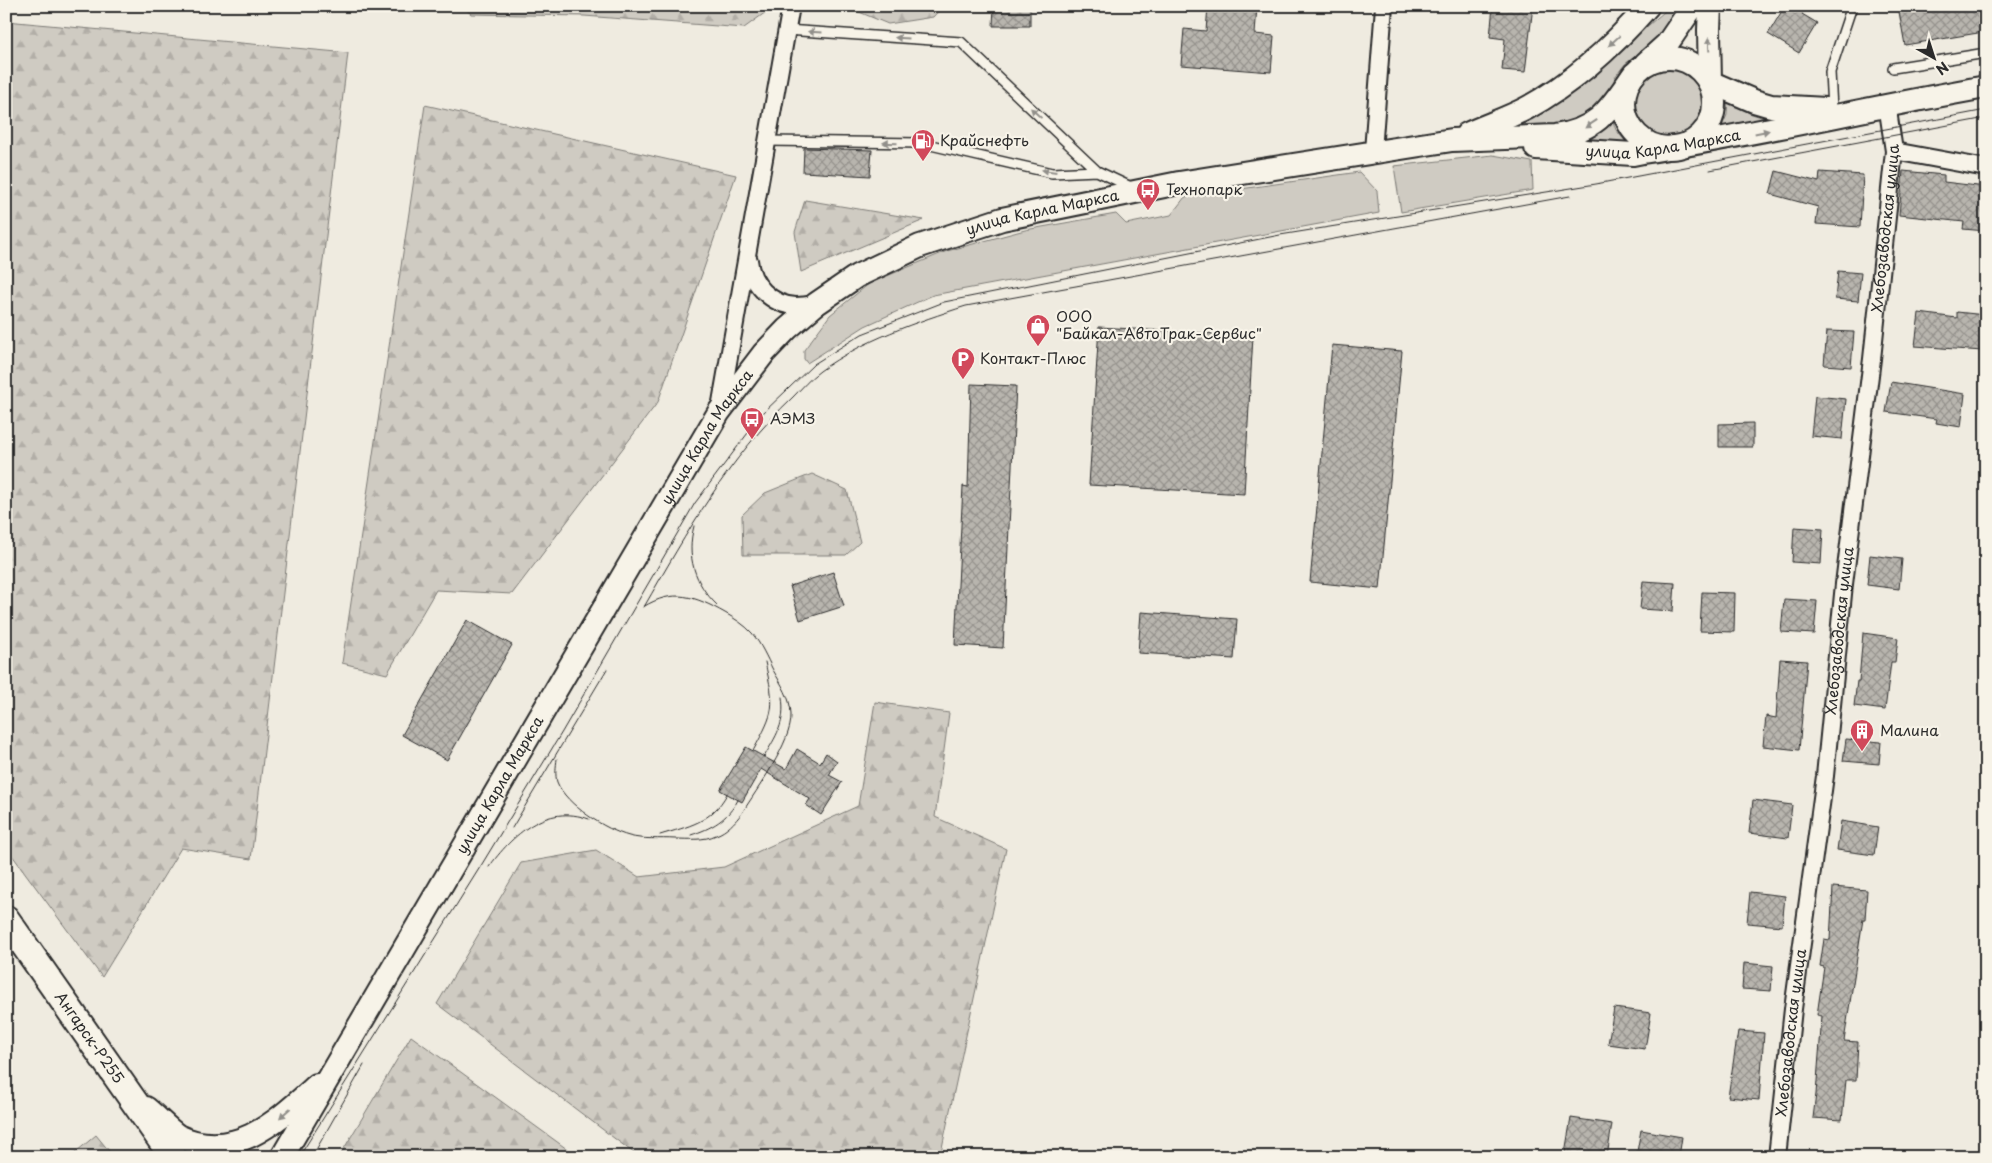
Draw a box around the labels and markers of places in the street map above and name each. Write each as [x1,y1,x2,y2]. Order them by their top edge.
fuel station icon: Крайснефть [910,128,936,162]
place label: Крайснефть [940,128,1029,151]
bus stop icon: Технопарк [1135,177,1161,211]
place label: Технопарк [1166,177,1242,200]
place label: ООО "Байкал-АвтоТрак-Сервис" [1056,304,1262,344]
shop icon: ООО "Байкал-АвтоТрак-Сервис" [1025,313,1051,347]
parking icon: Контакт-Плюс [950,346,976,380]
place label: Контакт-Плюс [980,346,1086,369]
bus stop icon: АЭМЗ [739,406,765,440]
place label: АЭМЗ [770,406,815,429]
building icon: Малина [1849,718,1875,752]
place label: Малина [1880,718,1939,741]

